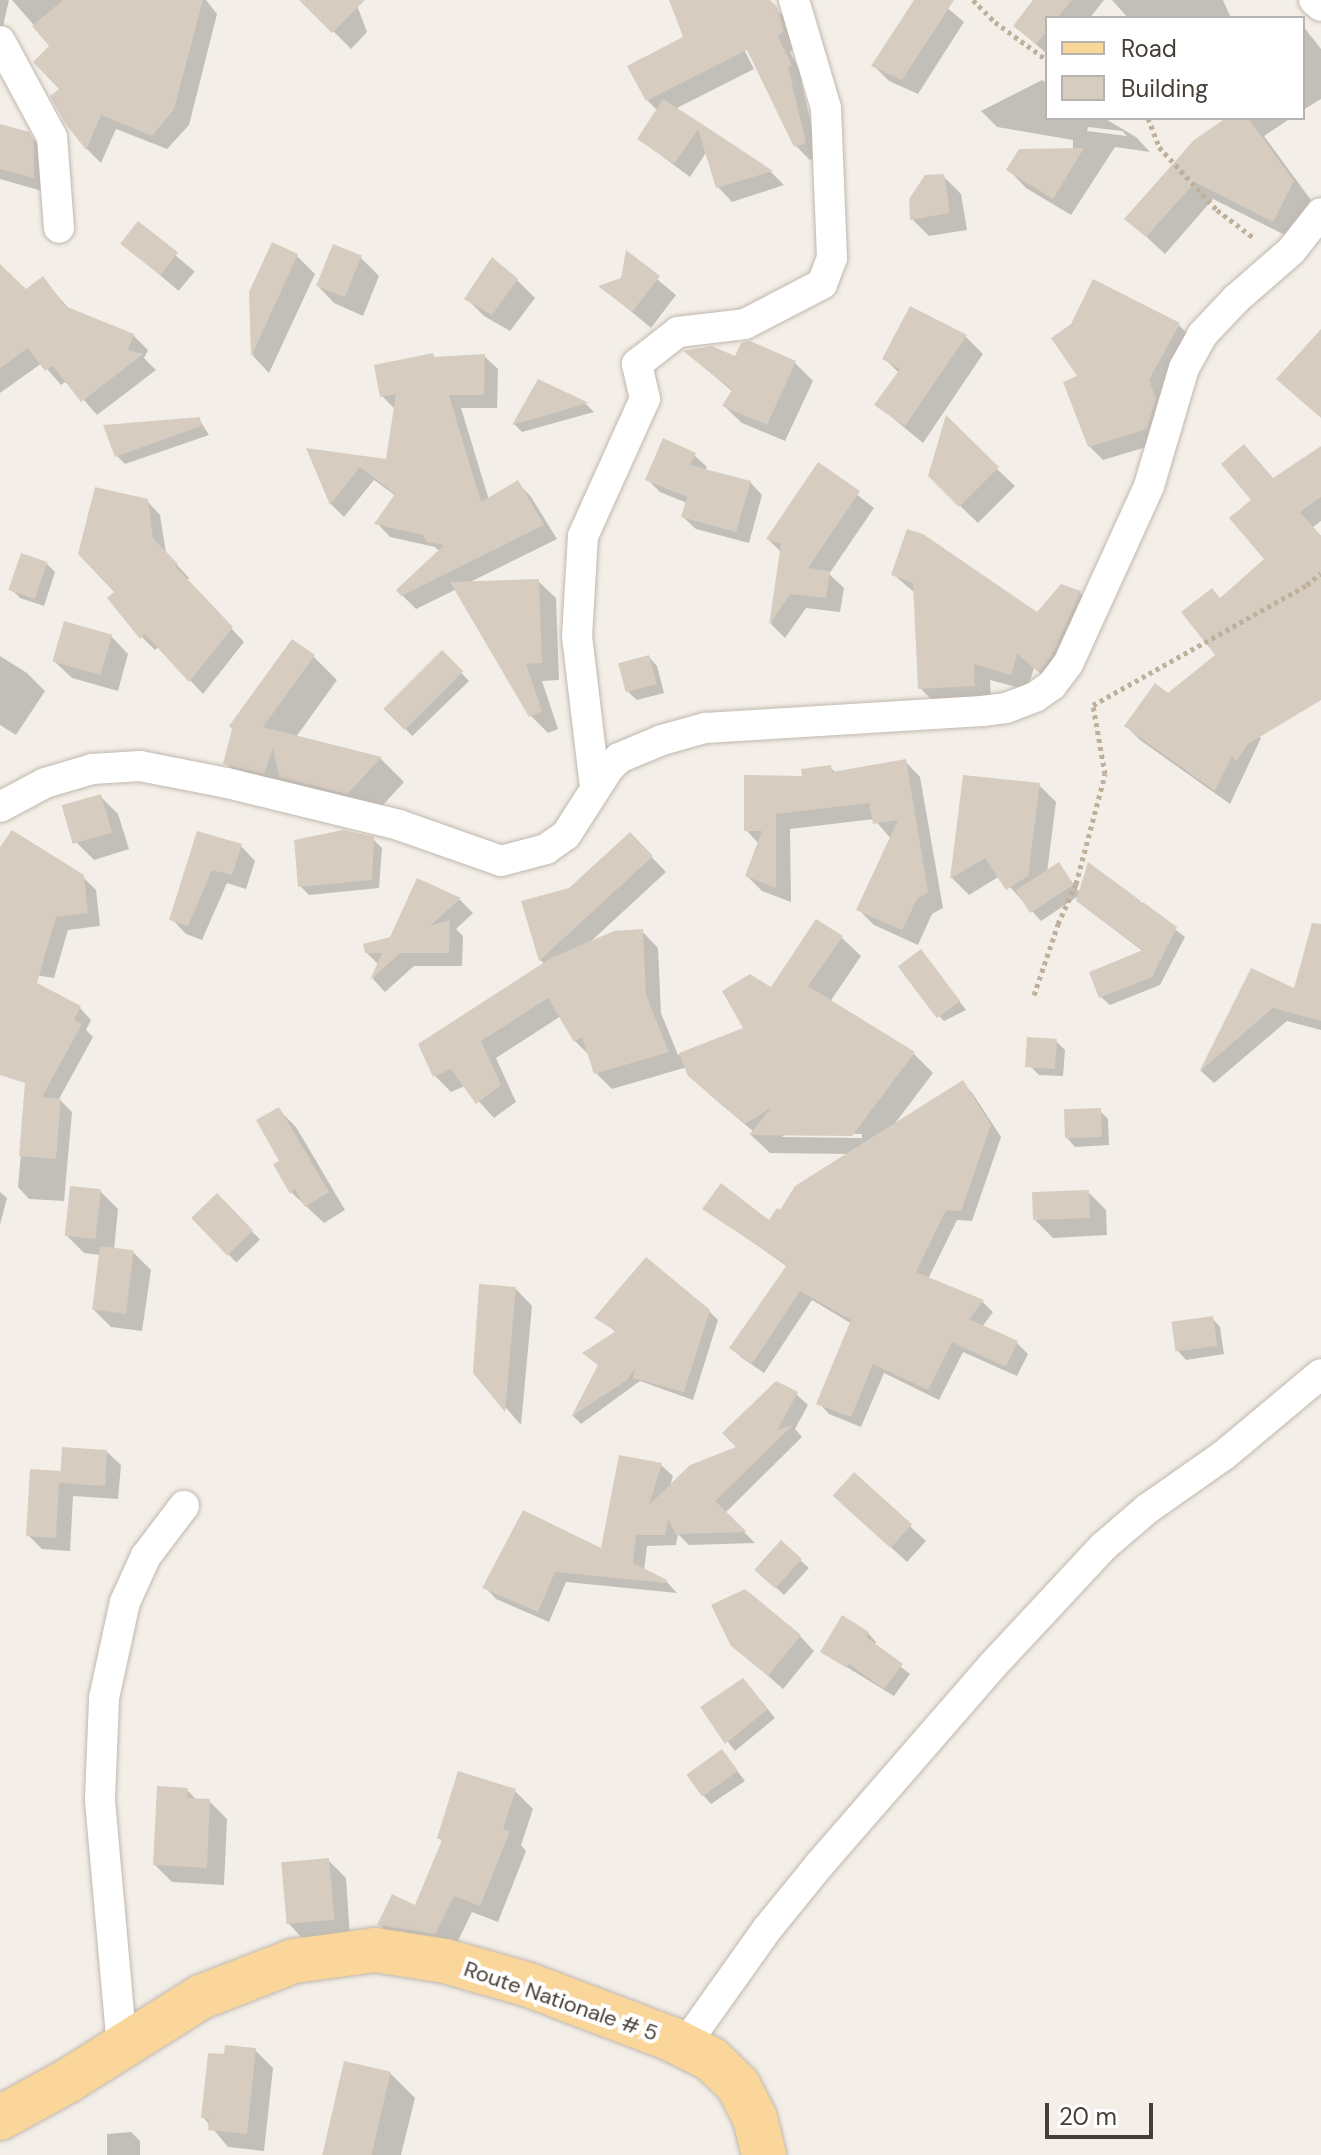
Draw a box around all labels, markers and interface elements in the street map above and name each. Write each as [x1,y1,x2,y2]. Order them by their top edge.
legend [1045,16,1305,120]
text: Road [1121,33,1177,64]
text: Building [1121,73,1208,104]
street label: Route Nationale # 5 [461,1955,661,2047]
scale bar [1049,2087,1157,2137]
text: 20 m [1059,2101,1117,2132]

